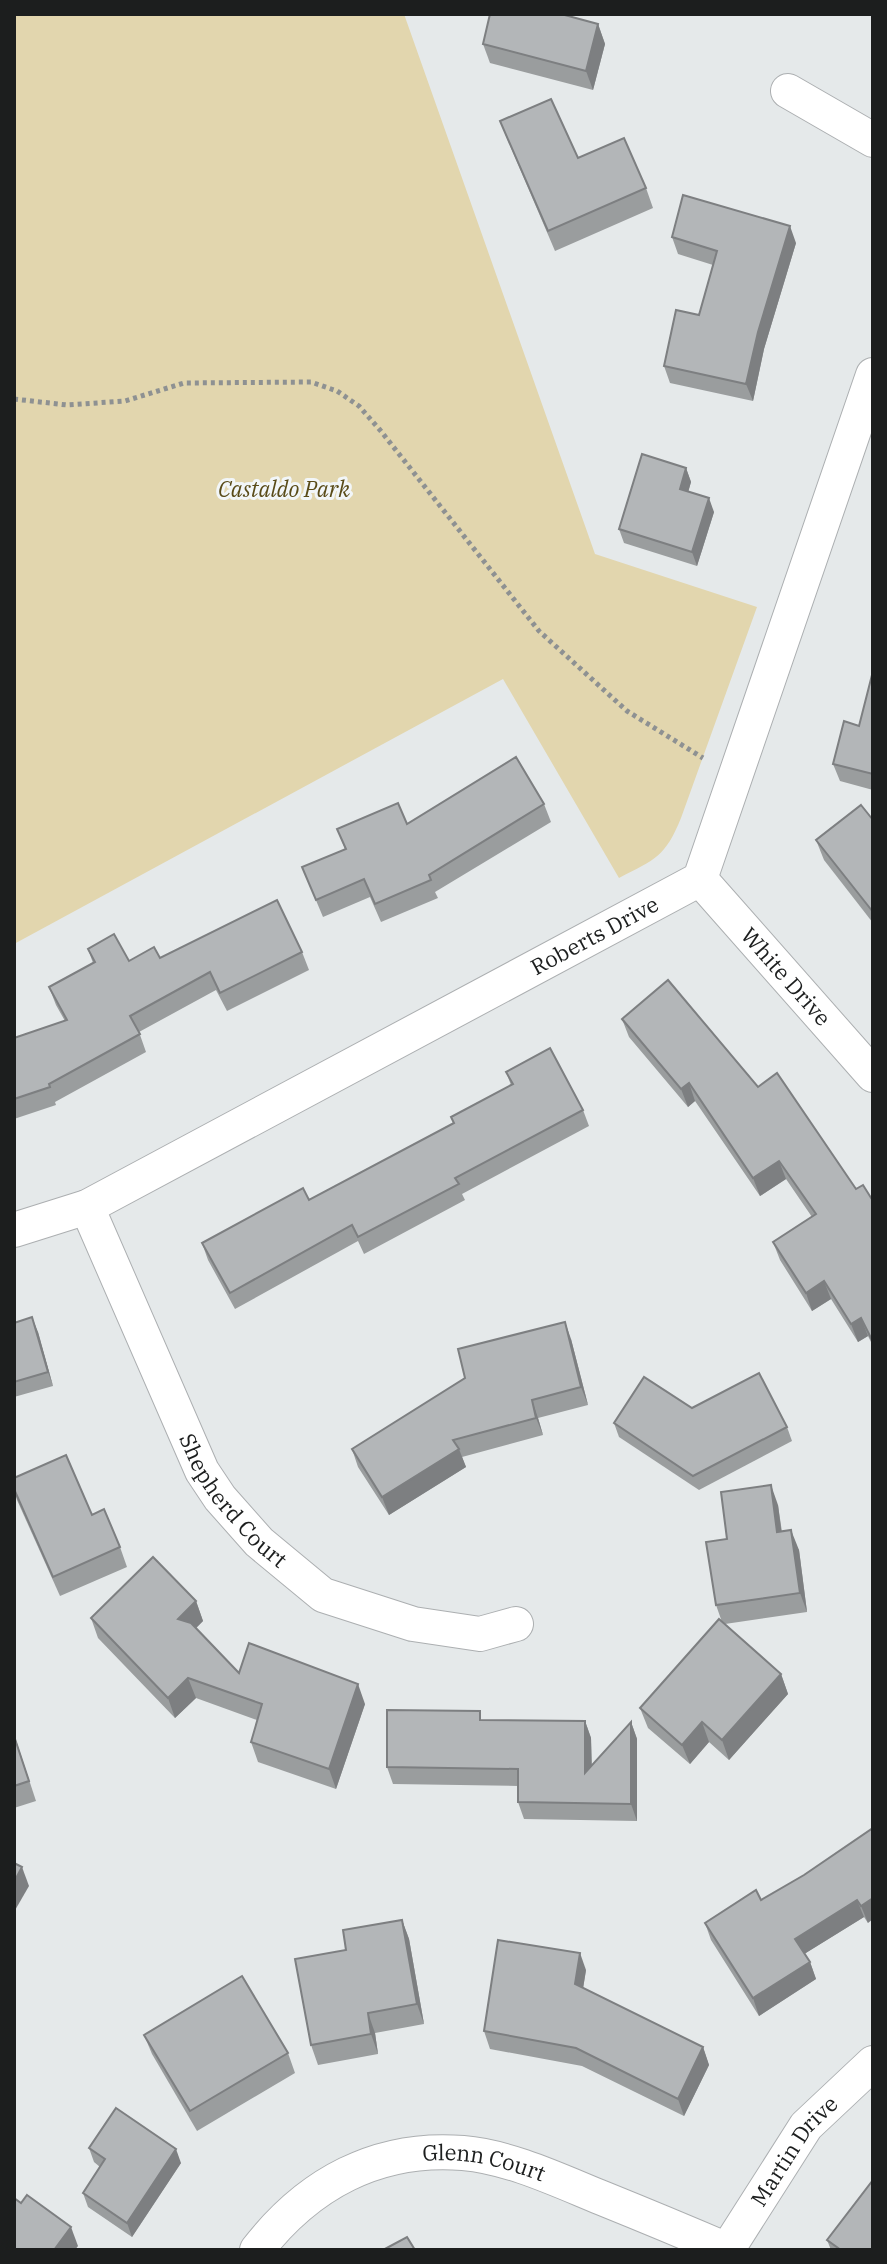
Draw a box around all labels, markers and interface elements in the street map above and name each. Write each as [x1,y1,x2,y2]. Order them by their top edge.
park label: Castaldo Park [218,474,350,503]
street label: Roberts Drive [525,889,663,981]
street label: White Drive [735,921,838,1032]
street label: Shepherd Court [173,1429,294,1574]
street label: Martin Drive [744,2089,843,2211]
street label: Glenn Court [421,2137,550,2188]

